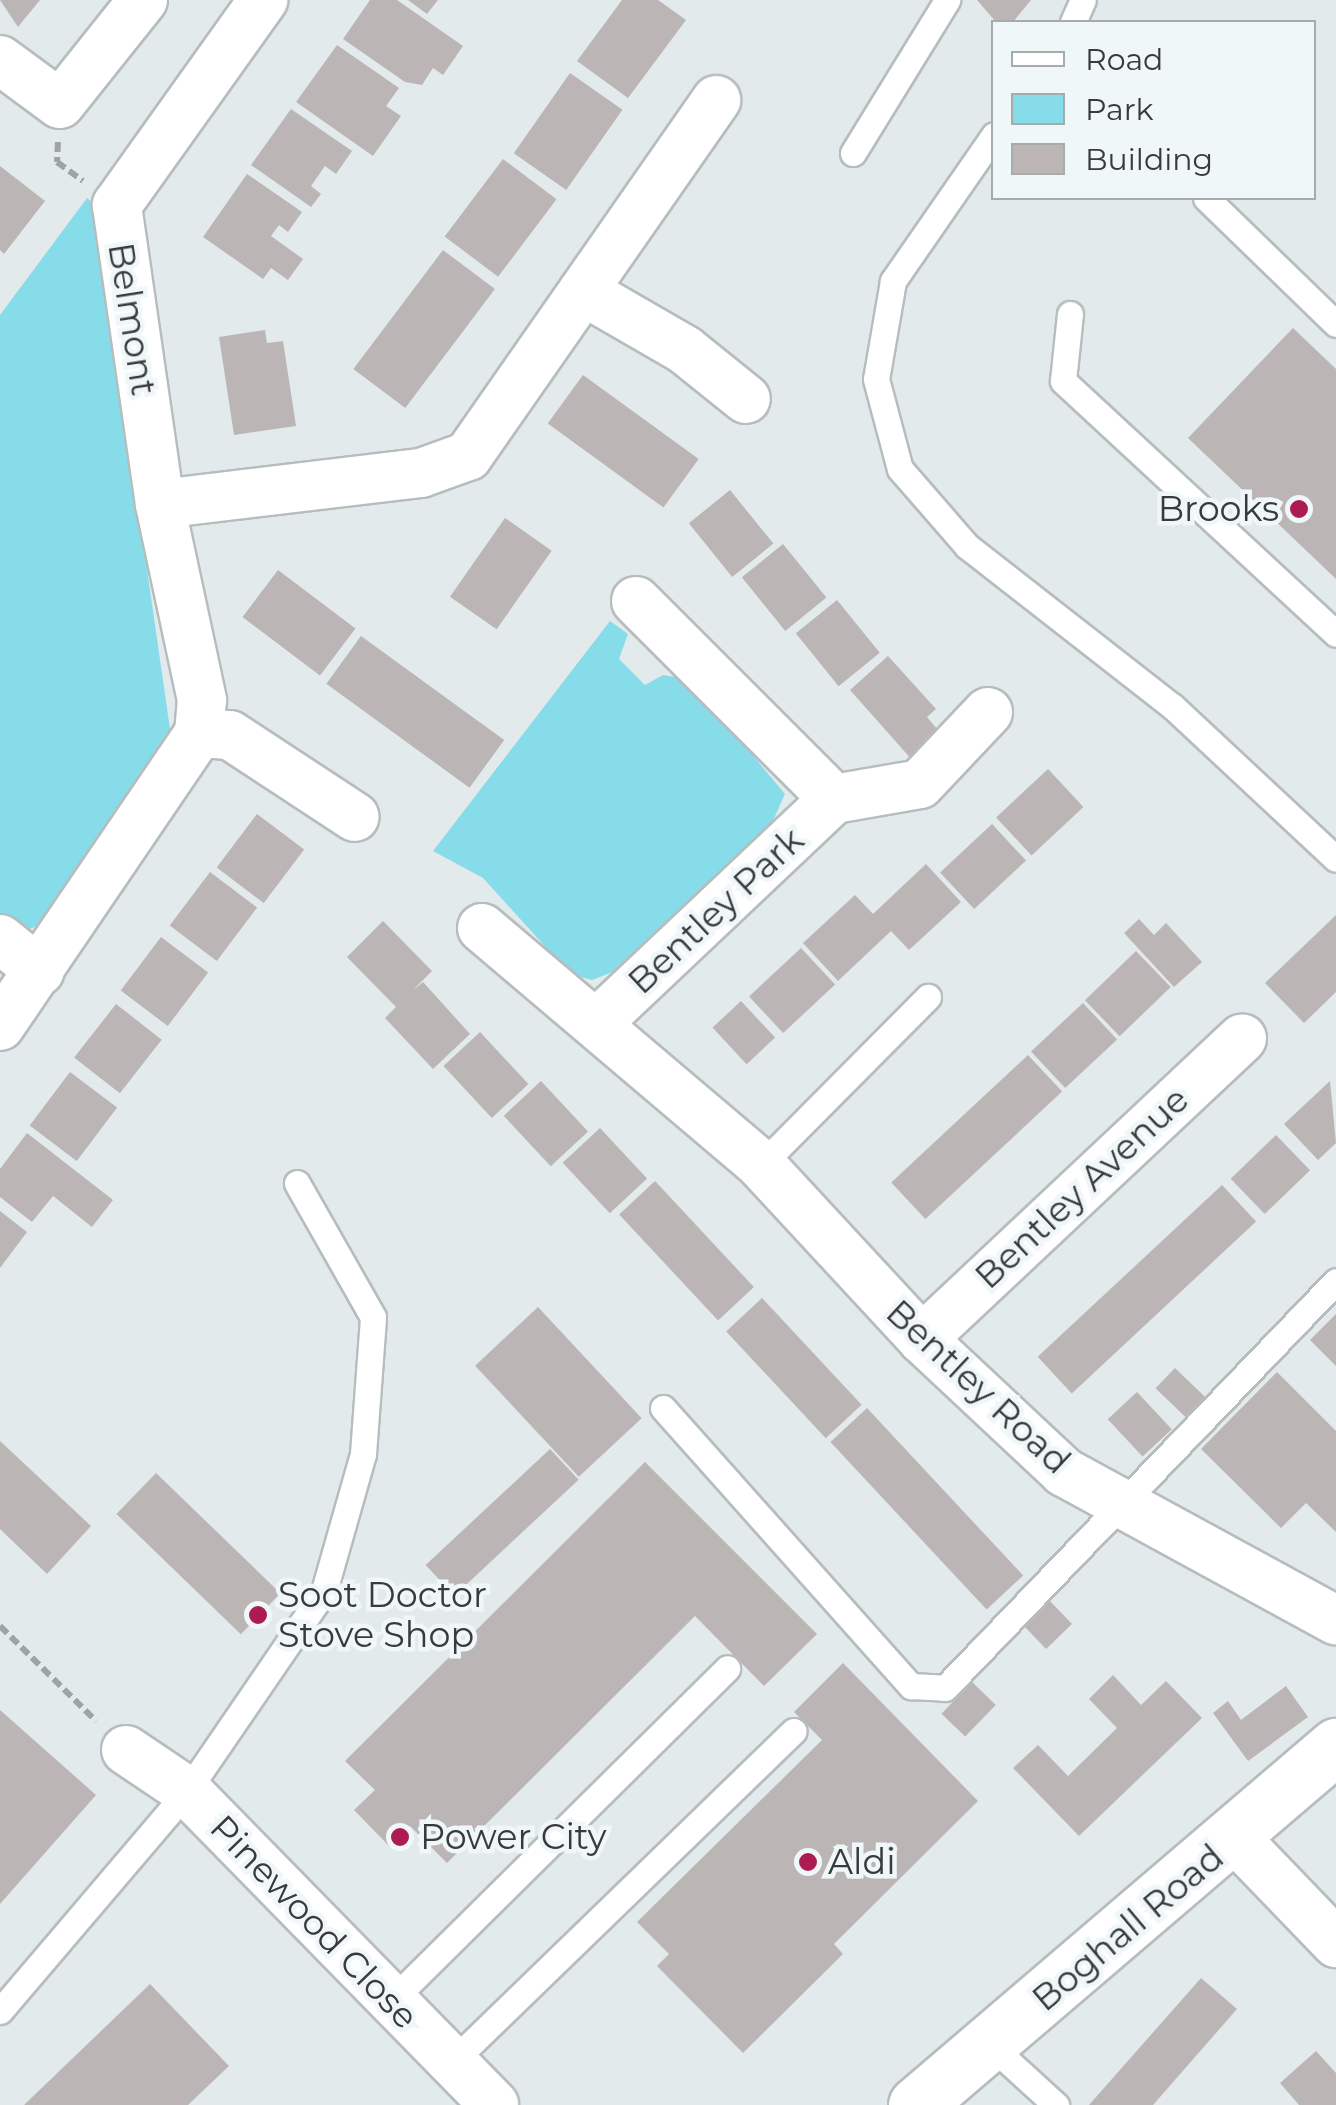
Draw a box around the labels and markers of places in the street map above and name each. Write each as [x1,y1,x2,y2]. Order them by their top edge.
place label: Brooks [1158,488,1279,530]
marker: Brooks [1288,498,1310,520]
place label: Soot Doctor Stove Shop [278,1574,487,1656]
marker: Soot Doctor Stove Shop [247,1604,269,1626]
place label: Power City [420,1816,607,1858]
marker: Power City [389,1826,411,1848]
place label: Aldi [828,1841,896,1883]
marker: Aldi [797,1851,819,1873]

